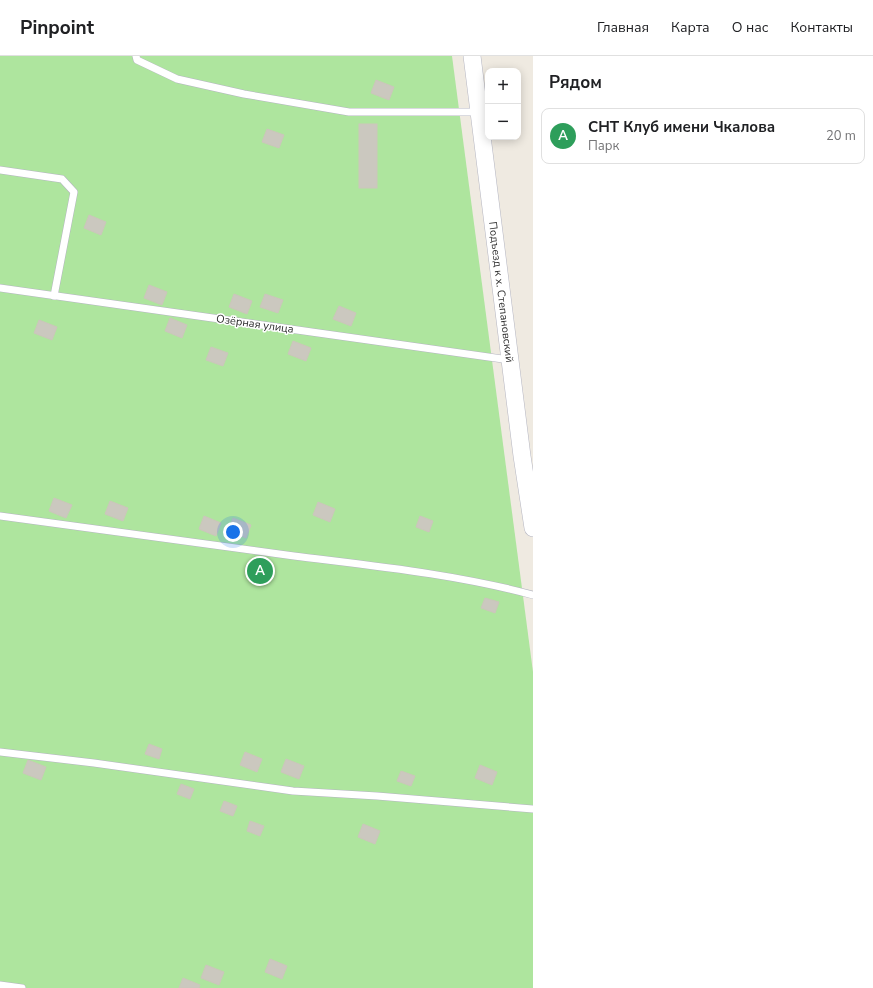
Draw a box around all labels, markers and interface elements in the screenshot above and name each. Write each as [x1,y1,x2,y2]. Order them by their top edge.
text: Pinpoint [20,15,94,41]
text: Главная [597,18,649,37]
text: Карта [671,18,710,37]
text: О нас [732,18,768,37]
text: Контакты [790,18,853,37]
map controls [485,68,521,140]
button: + [485,68,521,104]
text: Рядом [549,71,602,94]
button: − [485,104,521,140]
text: СНТ Клуб имени Чкалова [588,117,775,137]
text: A [558,127,568,145]
text: 20 m [826,127,856,145]
text: Парк [588,137,619,155]
street label: Подъезд к х. Степановский [485,221,517,363]
street label: Озёрная улица [215,311,295,337]
your location [223,522,243,542]
pin: A [247,556,273,586]

